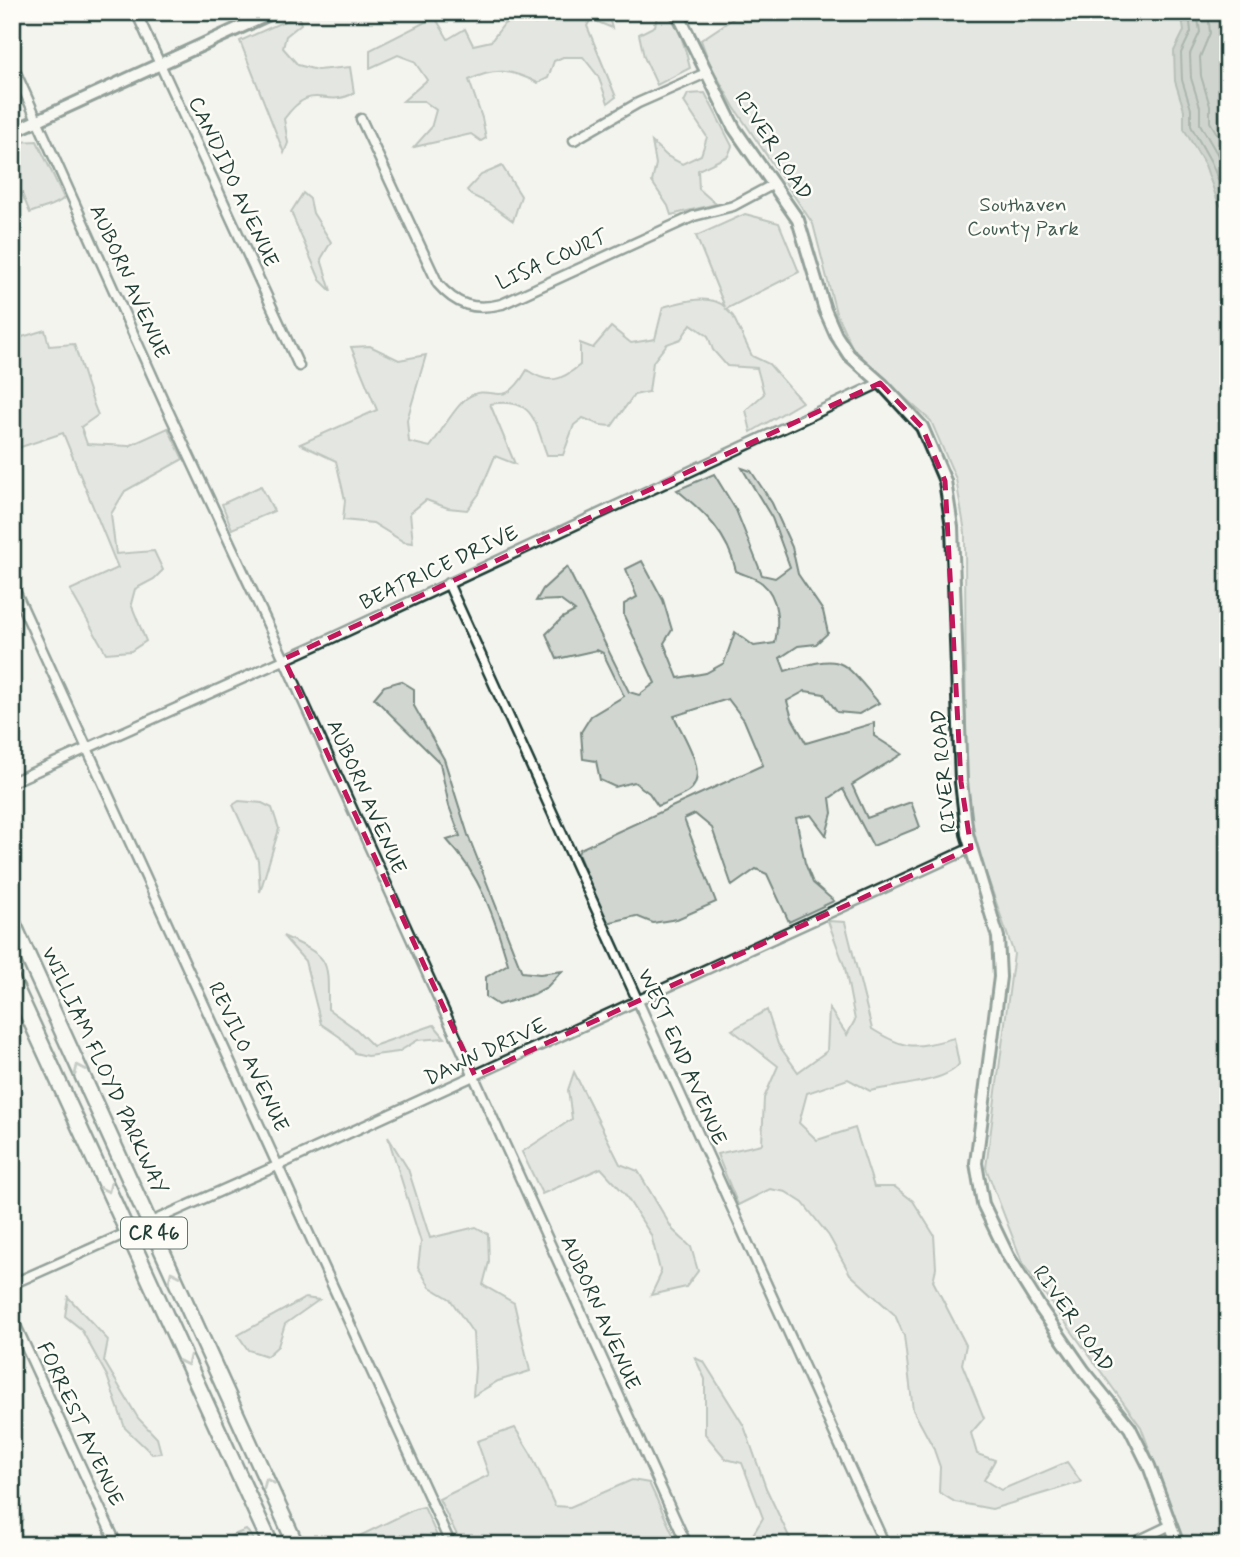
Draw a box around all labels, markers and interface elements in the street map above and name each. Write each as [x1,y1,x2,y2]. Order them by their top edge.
street label: RIVER ROAD [727,86,819,206]
street label: CANDIDO AVENUE [181,92,285,272]
park label: Southaven County Park [967,191,1079,243]
street label: AUBORN AVENUE [82,200,176,364]
street label: LISA COURT [492,223,613,297]
street label: BEATRICE DRIVE [355,519,523,617]
street label: RIVER ROAD [925,708,963,834]
street label: AUBORN AVENUE [319,715,413,879]
street label: WILLIAM FLOYD PARKWAY [34,943,174,1199]
street label: WEST END AVENUE [631,964,733,1150]
street label: REVILO AVENUE [201,977,295,1137]
street label: DAWN DRIVE [420,1011,552,1093]
one-way arrow [73,1063,87,1076]
one-way arrow [99,1181,113,1193]
road number: CR 46 [121,1218,187,1248]
street label: AUBORN AVENUE [553,1231,647,1395]
street label: RIVER ROAD [1026,1260,1120,1378]
one-way arrow [167,1271,181,1283]
street label: FORREST AVENUE [30,1338,130,1510]
one-way arrow [178,1354,192,1366]
one-way arrow [262,1478,276,1490]

